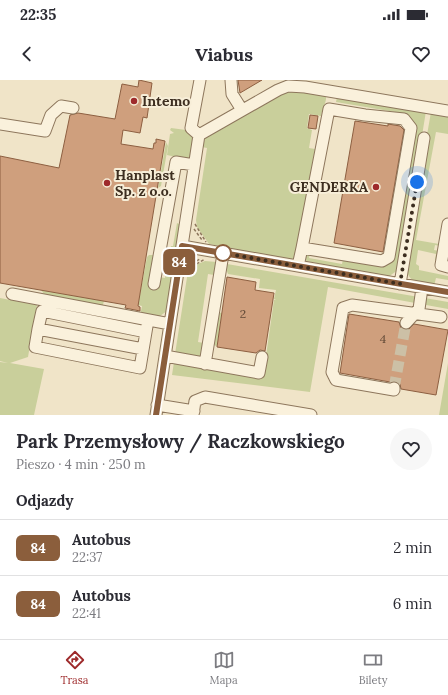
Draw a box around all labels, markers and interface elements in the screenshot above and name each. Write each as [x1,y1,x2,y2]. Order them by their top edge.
text: 22:35 [20,5,56,24]
icon: back [16,43,38,65]
text: Viabus [195,43,253,66]
icon: heart [410,43,432,65]
place label: Intemo [142,92,190,110]
marker: Intemo [129,96,139,106]
place label: Hanplast Sp. z o.o. [115,166,175,200]
your location [407,172,427,192]
marker: Hanplast Sp. z o.o. [102,178,112,188]
place label: GENDERKA [290,178,369,196]
marker: GENDERKA [371,182,381,192]
unlabelled marker [214,244,232,262]
line badge: 84 [161,249,197,275]
text: 84 [171,253,187,271]
house number: 2 [240,306,246,321]
house number: 4 [380,331,387,346]
button: heart [390,428,432,470]
text: Park Przemysłowy / Raczkowskiego [16,429,345,453]
text: Pieszo · 4 min · 250 m [16,456,146,473]
text: Odjazdy [16,491,74,510]
text: Autobus [72,530,131,549]
text: 2 min [393,538,432,557]
text: 84 [30,539,46,557]
text: 22:37 [72,549,102,566]
text: Autobus [72,586,131,605]
text: 6 min [393,594,432,613]
text: 84 [30,595,46,613]
text: 22:41 [72,605,101,622]
tab: Trasa [61,649,89,687]
tab: Mapa [210,649,238,687]
tab: Bilety [359,649,387,687]

